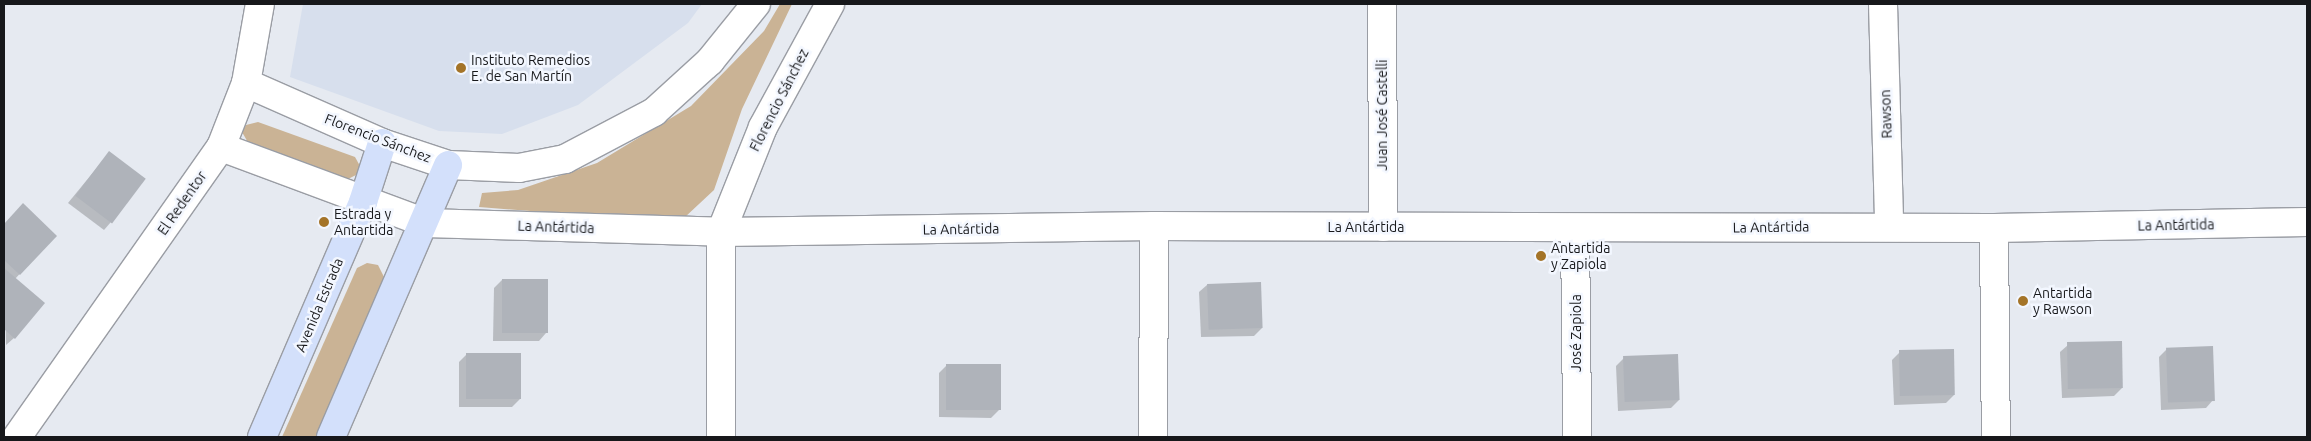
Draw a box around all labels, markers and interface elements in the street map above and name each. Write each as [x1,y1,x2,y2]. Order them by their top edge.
street label: Florencio Sánchez [746,46,812,154]
place label: Instituto Remedios E. de San Martín [471,52,590,84]
street label: Juan José Castelli [1374,59,1390,171]
marker: Instituto Remedios E. de San Martín [455,62,467,74]
street label: Rawson [1877,89,1895,139]
street label: Florencio Sánchez [322,110,434,166]
street label: El Redentor [154,168,210,238]
place label: Estrada y Antartida [334,206,393,238]
marker: Estrada y Antartida [318,216,330,228]
street label: La Antártida [2137,216,2215,234]
street label: La Antártida [517,217,595,237]
street label: La Antártida [1732,218,1810,236]
street label: La Antártida [1328,219,1404,235]
street label: La Antártida [922,220,1000,238]
place label: Antartida y Zapiola [1551,240,1610,272]
marker: Antartida y Zapiola [1535,250,1547,262]
street label: Avenida Estrada [292,255,346,355]
place label: Antartida y Rawson [2033,285,2092,318]
street label: José Zapiola [1568,294,1584,372]
marker: Antartida y Rawson [2017,295,2029,307]

